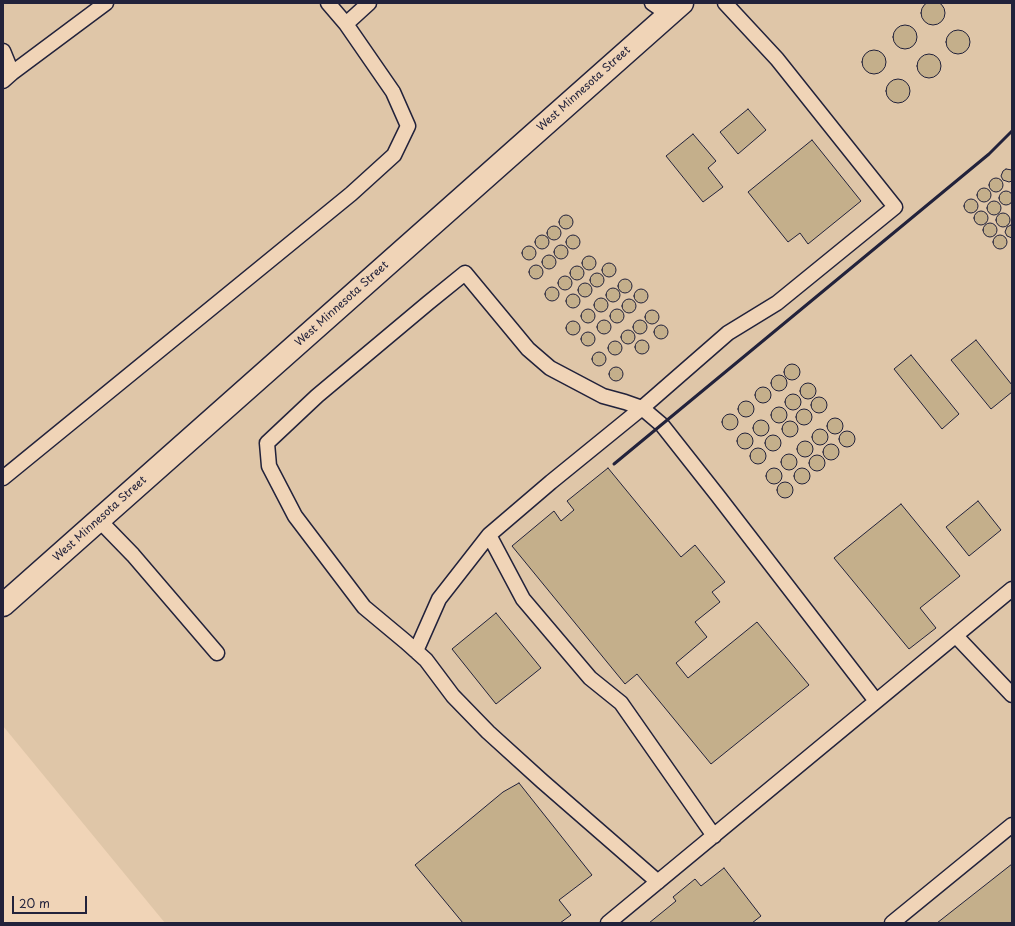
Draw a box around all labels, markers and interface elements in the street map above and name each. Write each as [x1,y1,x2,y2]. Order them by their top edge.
street label: West Minnesota Street [535,44,633,134]
street label: West Minnesota Street [293,259,391,349]
street label: West Minnesota Street [51,474,149,564]
scale bar [14,888,89,914]
text: 20 m [19,894,50,912]

